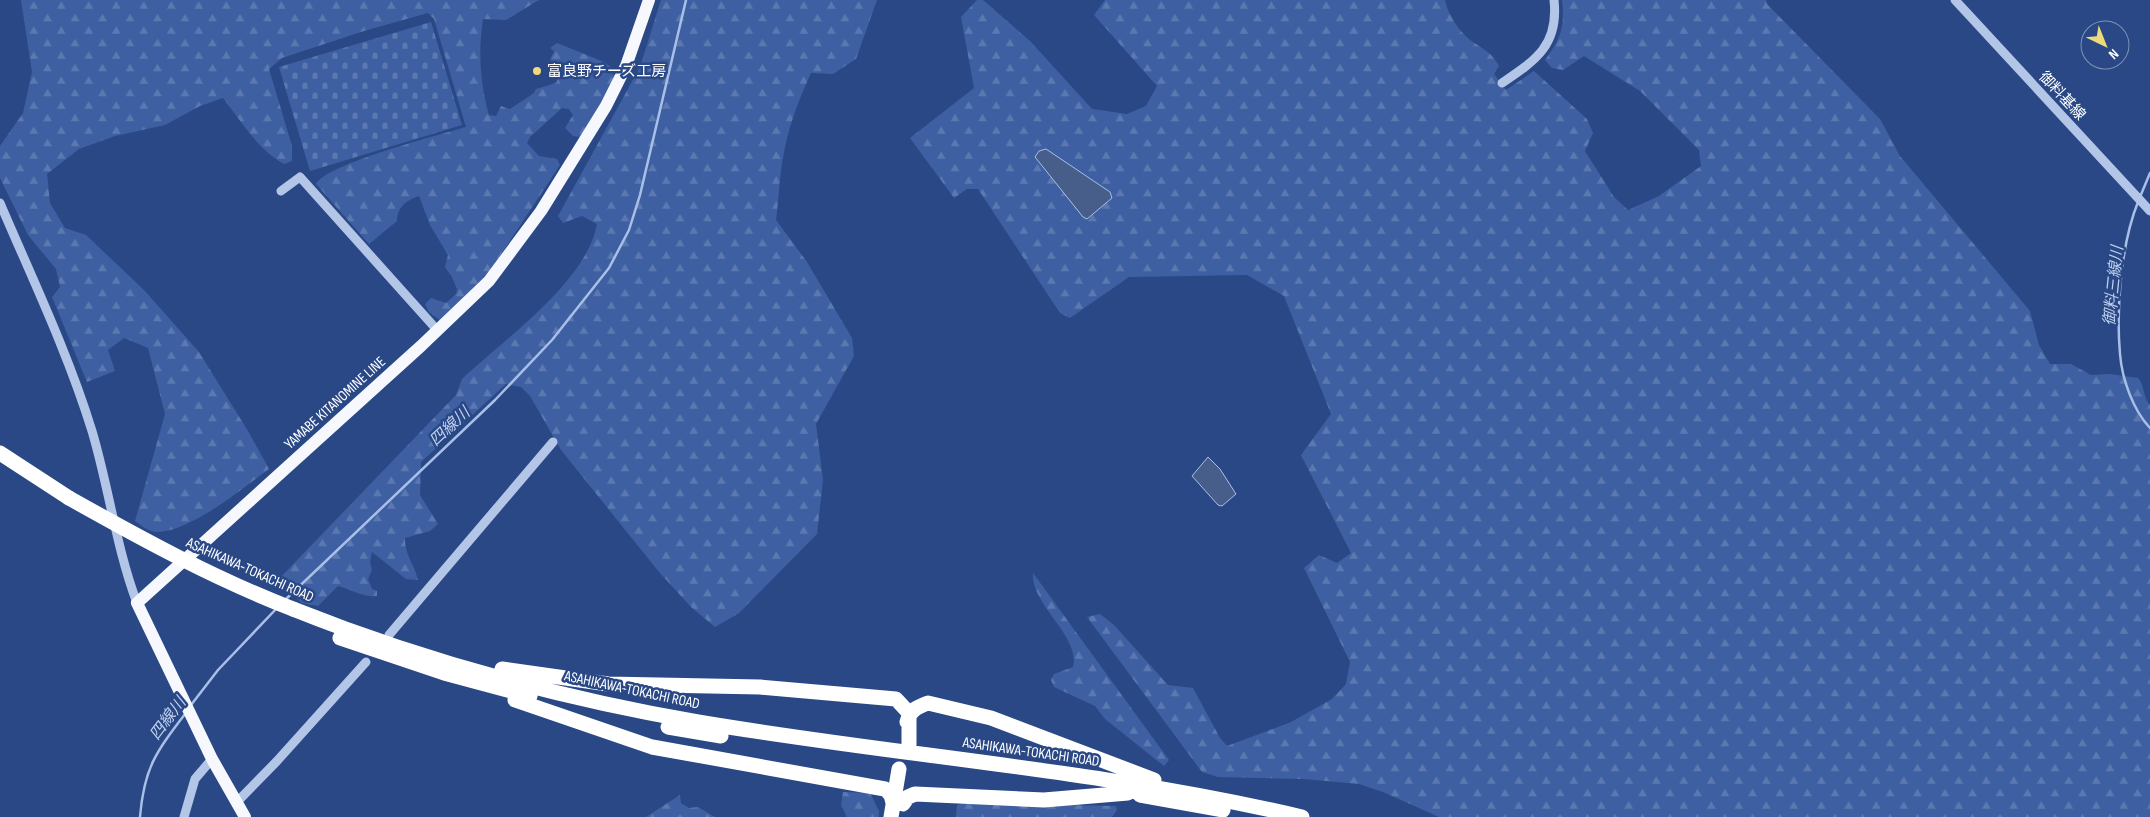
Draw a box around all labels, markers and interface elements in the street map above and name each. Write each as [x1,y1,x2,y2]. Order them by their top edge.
north arrow [2080,20,2130,70]
text: N [2105,45,2122,63]
place label: 富良野チーズ工房 [547,62,666,81]
marker: 富良野チーズ工房 [531,65,543,77]
street label: 御料基線 [2035,68,2089,124]
water label: 御料三線川 [2100,243,2128,327]
street label: YAMABE KITANOMINE LINE [280,352,390,454]
water label: 四線川 [426,402,475,450]
street label: ASAHIKAWA-TOKACHI ROAD [182,533,317,607]
street label: ASAHIKAWA-TOKACHI ROAD [562,666,701,714]
water label: 四線川 [146,693,191,744]
street label: ASAHIKAWA-TOKACHI ROAD [960,733,1101,771]

